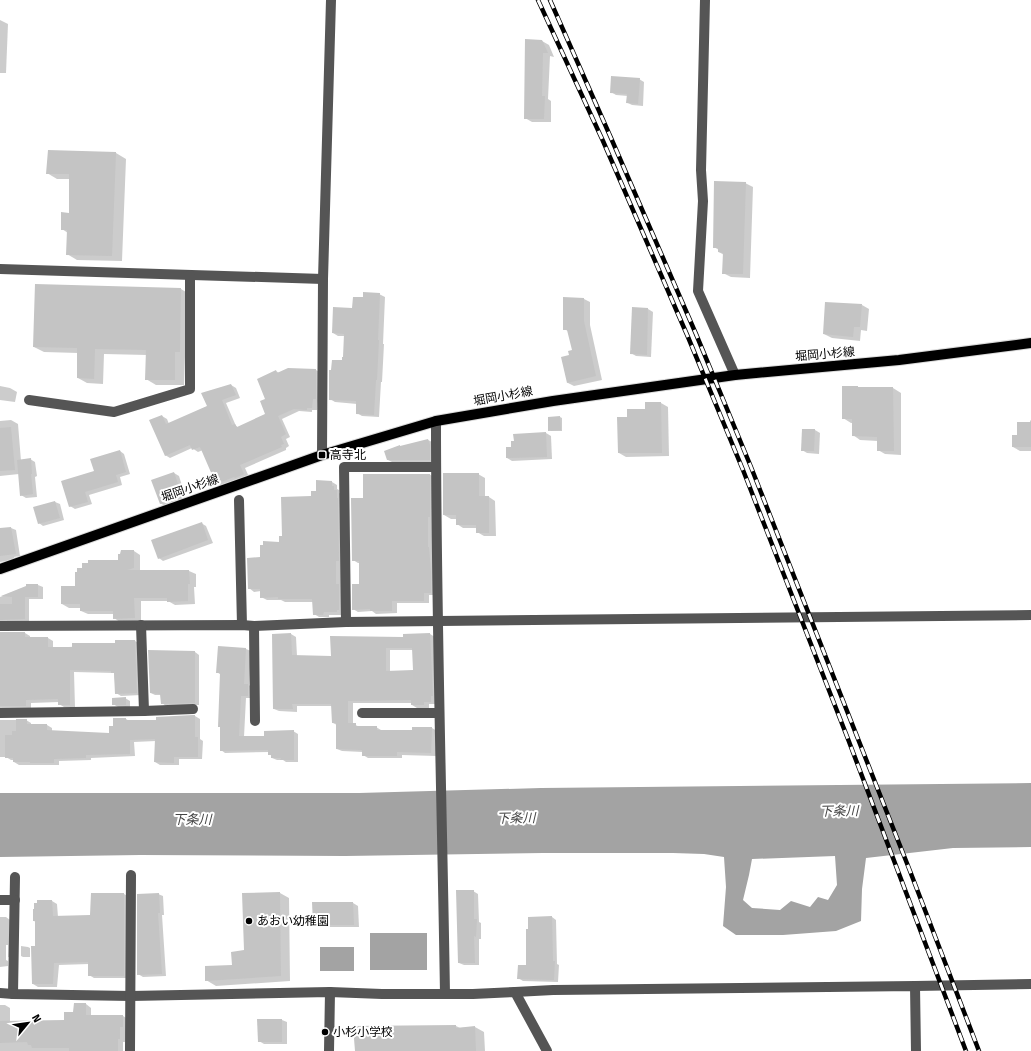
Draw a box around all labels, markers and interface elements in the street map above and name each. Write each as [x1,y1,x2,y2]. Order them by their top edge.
street label: 堀岡小杉線 [794,344,856,364]
street label: 堀岡小杉線 [472,384,534,408]
place label: 高寺北 [330,448,366,462]
marker: 高寺北 [317,450,327,460]
street label: 堀岡小杉線 [159,472,221,504]
water label: 下条川 [819,803,861,819]
water label: 下条川 [496,810,538,826]
water label: 下条川 [172,812,213,827]
place label: あおい幼稚園 [257,914,329,928]
marker: あおい幼稚園 [244,916,254,926]
north arrow [8,1003,48,1043]
text: N [29,1012,44,1025]
place label: 小杉小学校 [333,1025,393,1039]
marker: 小杉小学校 [320,1027,330,1037]

